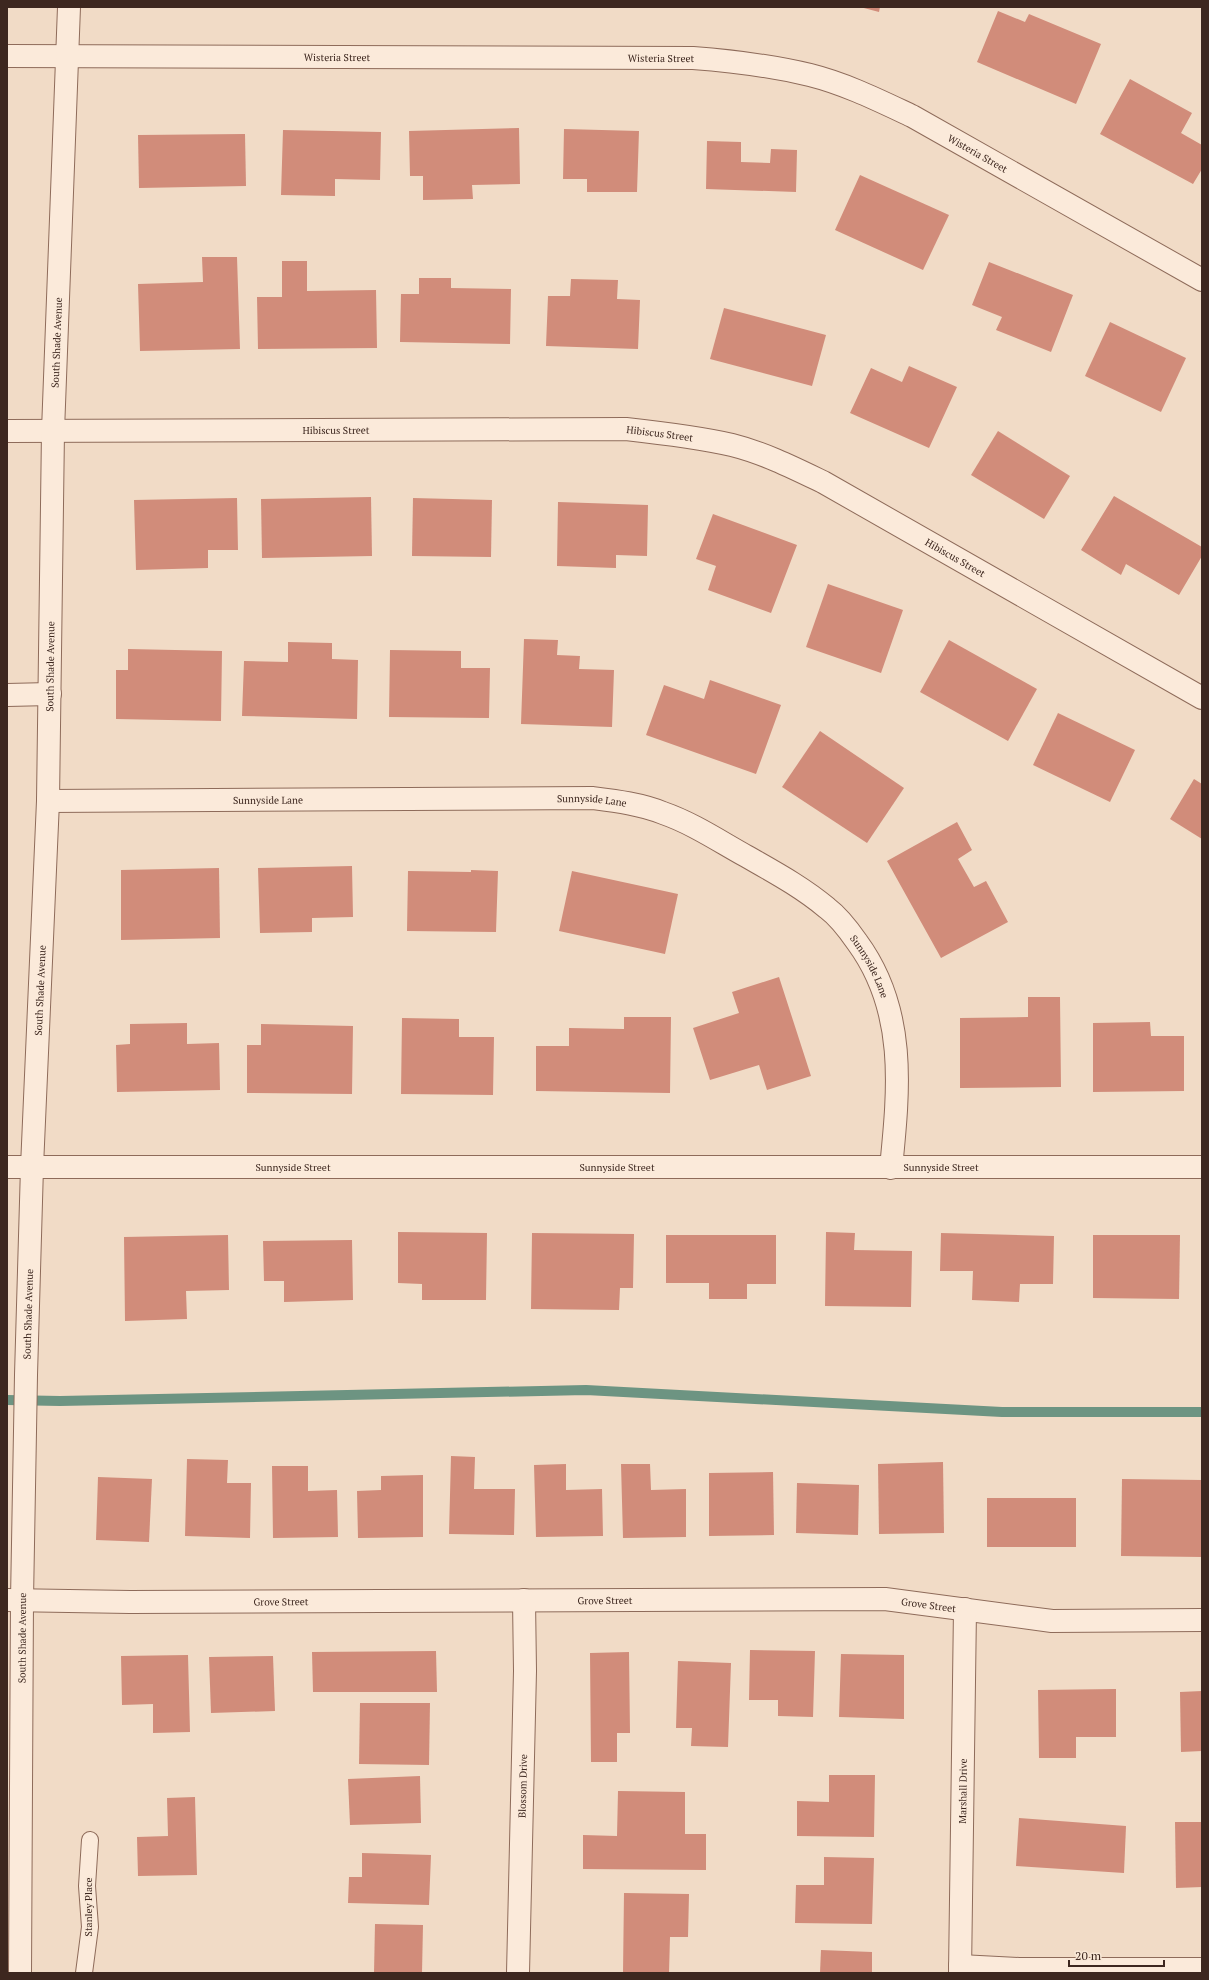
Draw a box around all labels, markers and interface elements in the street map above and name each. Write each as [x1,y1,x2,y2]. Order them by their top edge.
street label: Wisteria Street [304,51,371,64]
street label: Wisteria Street [628,52,695,65]
street label: Wisteria Street [945,132,1010,176]
street label: South Shade Avenue [49,297,65,388]
street label: Hibiscus Street [626,423,694,444]
street label: Hibiscus Street [302,424,370,437]
street label: Hibiscus Street [923,536,988,580]
street label: South Shade Avenue [43,621,57,712]
street label: Sunnyside Lane [557,792,628,810]
street label: Sunnyside Lane [233,794,303,807]
street label: Sunnyside Lane [847,932,891,1000]
street label: South Shade Avenue [32,945,49,1036]
street label: Sunnyside Street [255,1161,331,1174]
street label: Sunnyside Street [579,1161,655,1174]
street label: Sunnyside Street [903,1161,979,1174]
street label: South Shade Avenue [20,1269,36,1360]
street label: South Shade Avenue [16,1593,29,1683]
street label: Grove Street [577,1594,633,1607]
street label: Grove Street [253,1595,309,1609]
street label: Grove Street [900,1595,957,1615]
street label: Blossom Drive [516,1754,530,1818]
street label: Marshall Drive [956,1758,970,1824]
street label: Stanley Place [82,1878,95,1936]
scale bar [1069,1942,1164,1968]
text: 20 m [1075,1948,1102,1963]

